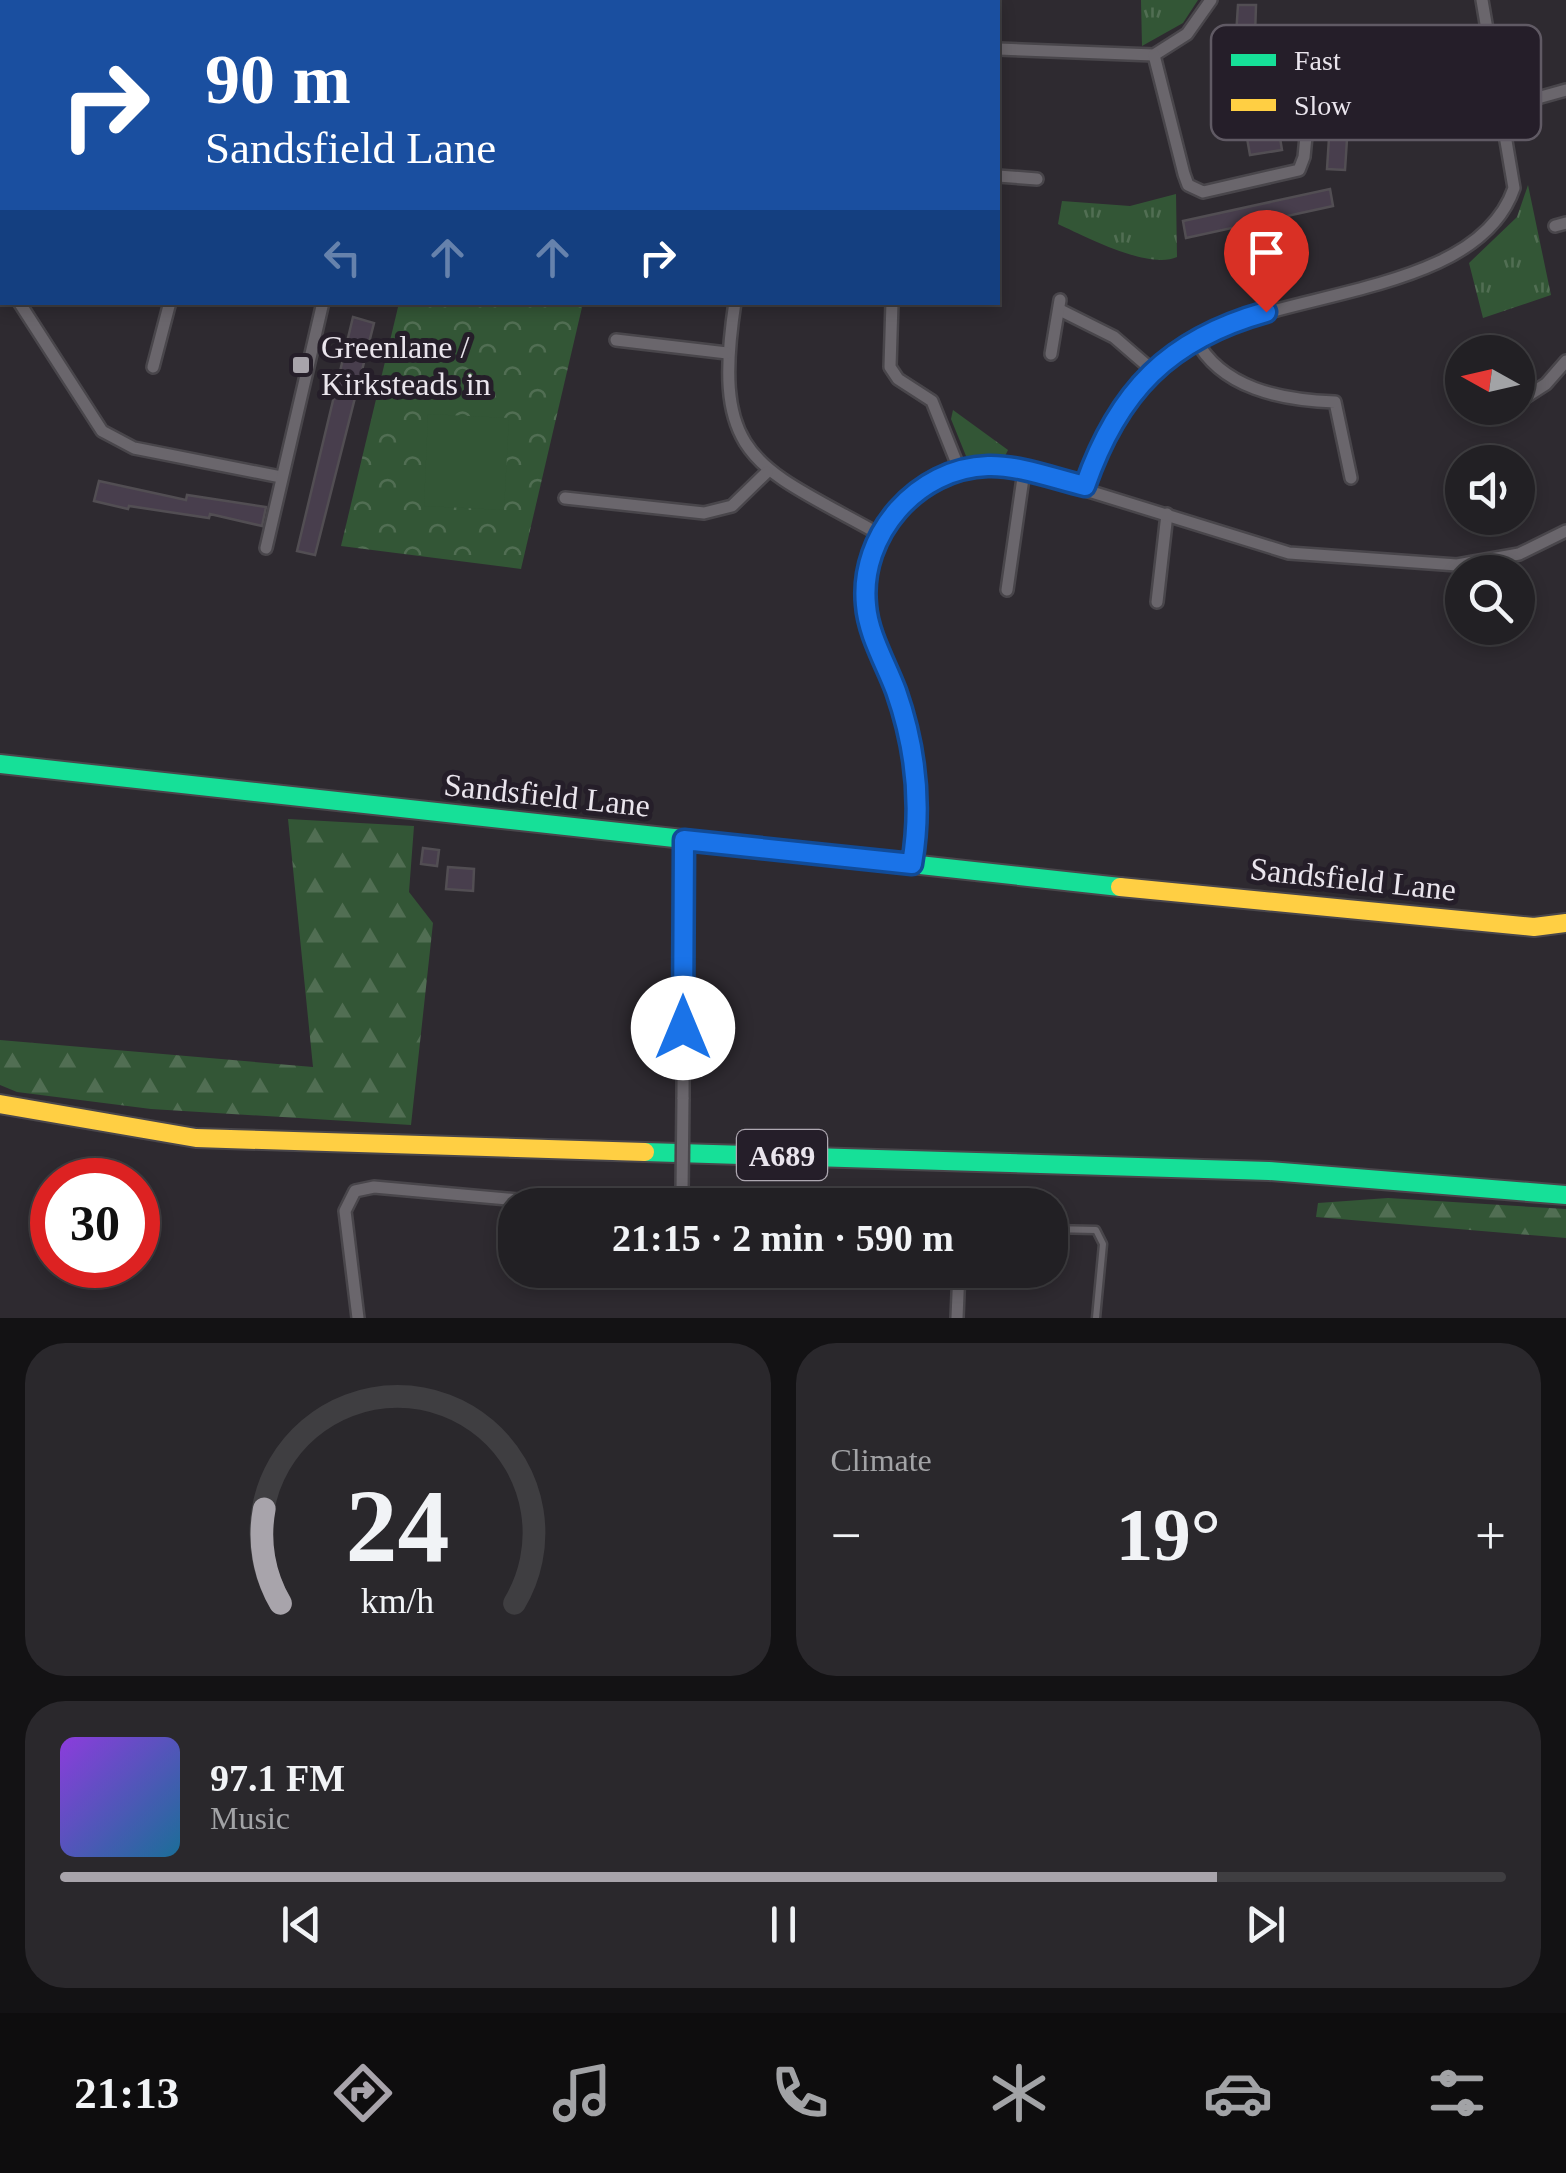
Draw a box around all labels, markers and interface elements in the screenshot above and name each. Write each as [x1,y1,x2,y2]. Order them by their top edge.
legend [1211,25,1541,140]
icon: right [40,40,170,170]
text: 90 m [205,41,351,118]
text: Fast [1294,45,1341,76]
text: Slow [1294,90,1352,121]
text: Sandsfield Lane [205,123,496,173]
pin [1224,210,1309,313]
icon: arrive [1239,225,1294,280]
icon: left [315,230,370,285]
icon: ahead [420,230,475,285]
icon: ahead [525,230,580,285]
icon: right [630,230,685,285]
place label: Greenlane / Kirksteads in [321,329,491,402]
north arrow [1445,335,1535,425]
map controls [1445,335,1535,645]
marker: Greenlane / Kirksteads in [290,354,312,376]
button: sound [1445,445,1535,535]
button: search [1445,555,1535,645]
street label: Sandsfield Lane [442,766,652,824]
street label: Sandsfield Lane [1248,850,1458,908]
position arrow [631,976,735,1080]
road number: A689 [737,1130,827,1180]
speed limit sign: 30 [30,1158,160,1288]
text: 21:15 · 2 min · 590 m [612,1217,954,1259]
text: Climate [831,1442,932,1478]
text: 24 [346,1468,450,1583]
text: 19° [1116,1493,1221,1576]
text: − [831,1505,862,1566]
text: + [1475,1505,1506,1566]
text: km/h [361,1581,435,1621]
text: 97.1 FM [210,1757,345,1799]
text: Music [210,1800,290,1836]
icon: previous [274,1897,329,1952]
icon: pause [756,1897,811,1952]
icon: next [1238,1897,1293,1952]
icon: directions [328,2058,398,2128]
icon: music [547,2058,617,2128]
icon: phone [765,2058,835,2128]
icon: climate [984,2058,1054,2128]
icon: car [1203,2058,1273,2128]
icon: filters [1422,2058,1492,2128]
text: 21:13 [74,2068,179,2118]

